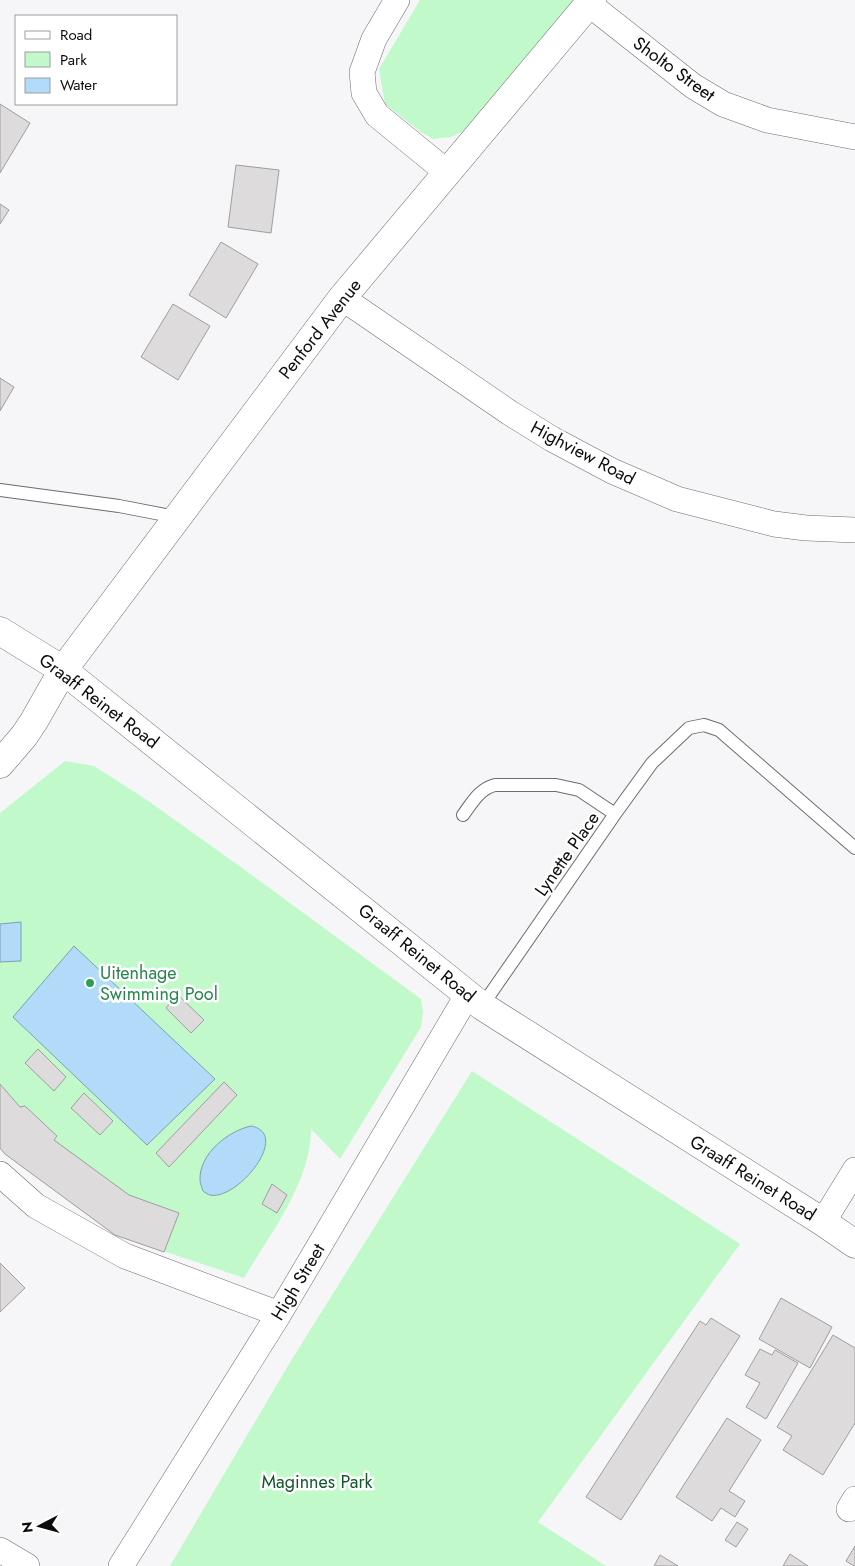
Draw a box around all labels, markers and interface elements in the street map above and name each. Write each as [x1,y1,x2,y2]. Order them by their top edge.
legend [15,15,178,105]
text: Road [60,24,92,46]
street label: Sholto Street [628,30,721,108]
text: Park [60,49,87,71]
text: Water [60,74,98,96]
street label: Penford Avenue [273,273,367,385]
street label: Highview Road [526,414,640,492]
street label: Graaff Reinet Road [33,647,165,755]
street label: Lynette Place [528,807,606,901]
street label: Graaff Reinet Road [353,897,481,1009]
place label: Uitenhage Swimming Pool [100,960,218,1007]
marker: Uitenhage Swimming Pool [84,977,96,989]
street label: Graaff Reinet Road [685,1129,821,1227]
street label: High Street [265,1238,332,1325]
park label: Maginnes Park [261,1469,373,1495]
north arrow [15,1501,65,1551]
text: N [17,1521,38,1534]

